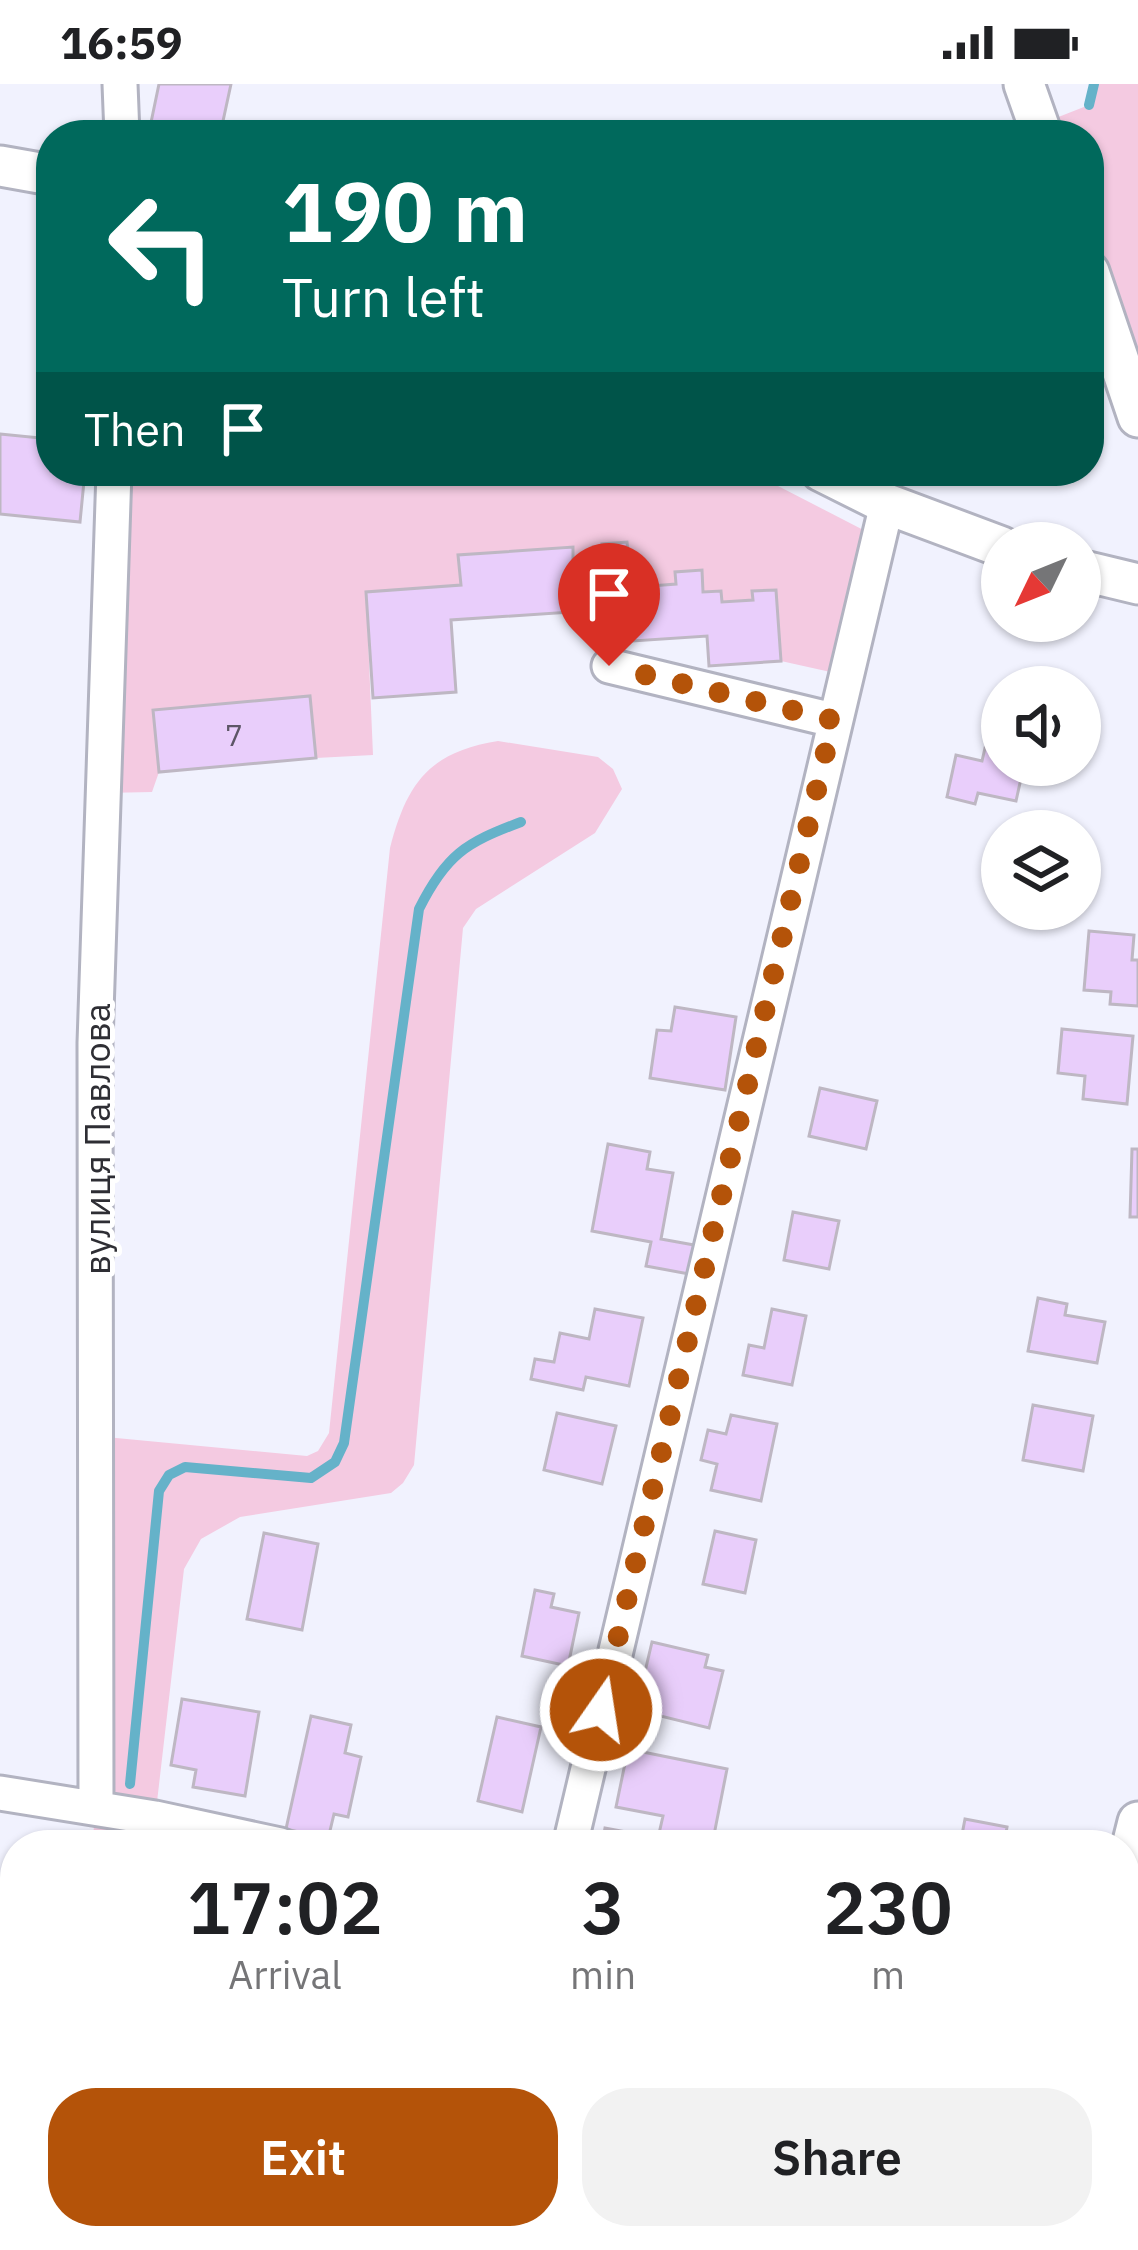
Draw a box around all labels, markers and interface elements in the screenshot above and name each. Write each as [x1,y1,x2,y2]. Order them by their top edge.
text: 16:59 [60,13,183,71]
text: 190 m [282,156,528,265]
icon: left [84,168,240,324]
text: Turn left [282,262,485,332]
icon: arrive [210,396,276,462]
text: Then [84,400,186,458]
north arrow [981,522,1101,642]
map controls [981,522,1101,930]
pin [558,543,660,666]
icon: arrive [576,561,642,627]
button: sound [981,666,1101,786]
house number: 7 [225,715,243,754]
button: layers [981,810,1101,930]
street label: вулиця Павлова [73,1003,120,1275]
position arrow [538,1647,664,1773]
text: 17:02 [187,1860,383,1954]
text: 3 [581,1860,625,1954]
text: 230 [823,1860,953,1954]
text: Arrival [228,1949,342,2000]
text: min [570,1949,636,2000]
text: m [871,1949,905,2000]
button: Exit [48,2088,558,2226]
button: Share [582,2088,1092,2226]

